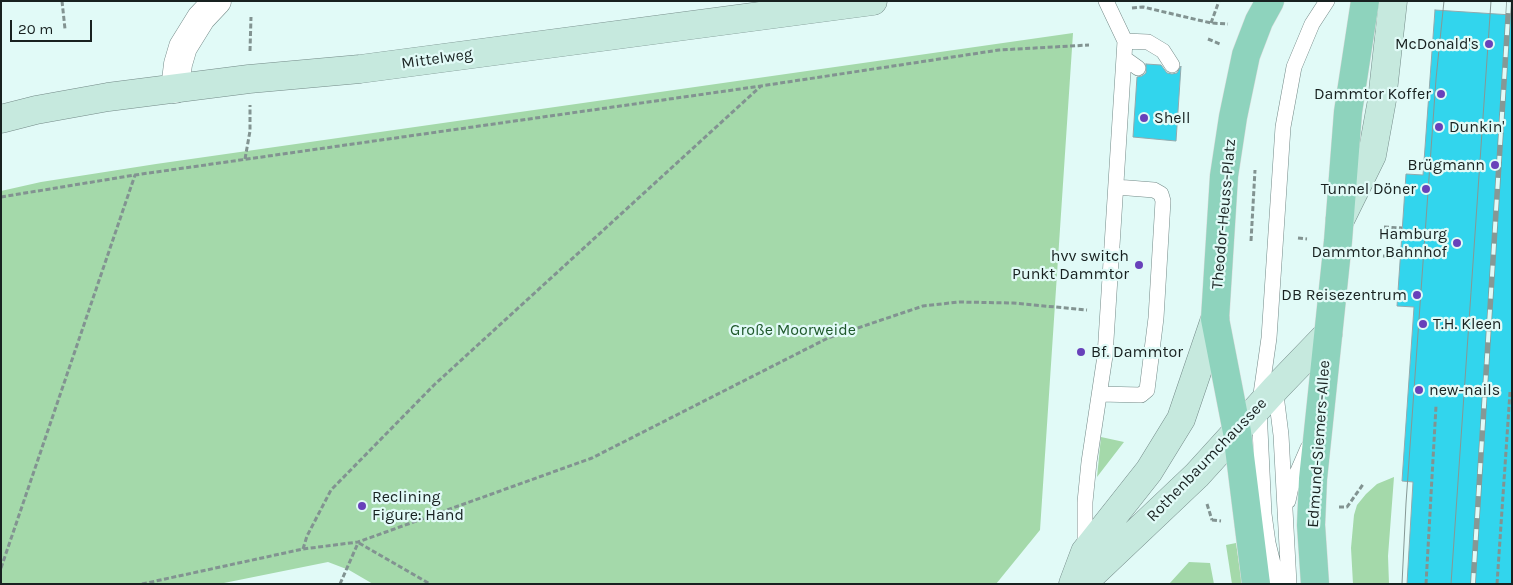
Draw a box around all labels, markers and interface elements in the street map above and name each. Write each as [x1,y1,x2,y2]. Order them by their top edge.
scale bar [12,10,95,42]
text: 20 m [18,20,53,38]
place label: McDonald's [1395,34,1479,54]
marker: McDonald's [1483,38,1495,50]
street label: Mittelweg [400,44,474,74]
place label: Dammtor Koffer [1314,84,1431,104]
marker: Dammtor Koffer [1435,88,1447,100]
place label: Shell [1154,108,1191,128]
marker: Shell [1138,112,1150,124]
place label: Dunkin' [1449,117,1505,137]
marker: Dunkin' [1433,121,1445,133]
street label: Theodor-Heuss-Platz [1208,138,1240,290]
place label: Brügmann [1407,155,1485,175]
marker: Brügmann [1489,159,1501,171]
place label: Tunnel Döner [1321,179,1416,199]
marker: Tunnel Döner [1420,183,1432,195]
place label: Hamburg Dammtor Bahnhof [1311,224,1447,262]
marker: Hamburg Dammtor Bahnhof [1451,237,1463,249]
place label: hvv switch Punkt Dammtor [1012,246,1129,284]
marker: hvv switch Punkt Dammtor [1133,259,1145,271]
place label: DB Reisezentrum [1281,285,1407,305]
marker: DB Reisezentrum [1411,289,1423,301]
place label: T.H. Kleen [1433,314,1502,334]
marker: T.H. Kleen [1417,318,1429,330]
park label: Große Moorweide [730,320,856,340]
place label: Bf. Dammtor [1091,342,1183,362]
marker: Bf. Dammtor [1075,346,1087,358]
street label: Edmund-Siemers-Allee [1304,360,1334,528]
place label: new-nails [1429,380,1500,400]
marker: new-nails [1413,384,1425,396]
street label: Rothenbaumchaussee [1143,394,1271,526]
place label: Reclining Figure: Hand [372,487,464,525]
marker: Reclining Figure: Hand [356,500,368,512]

